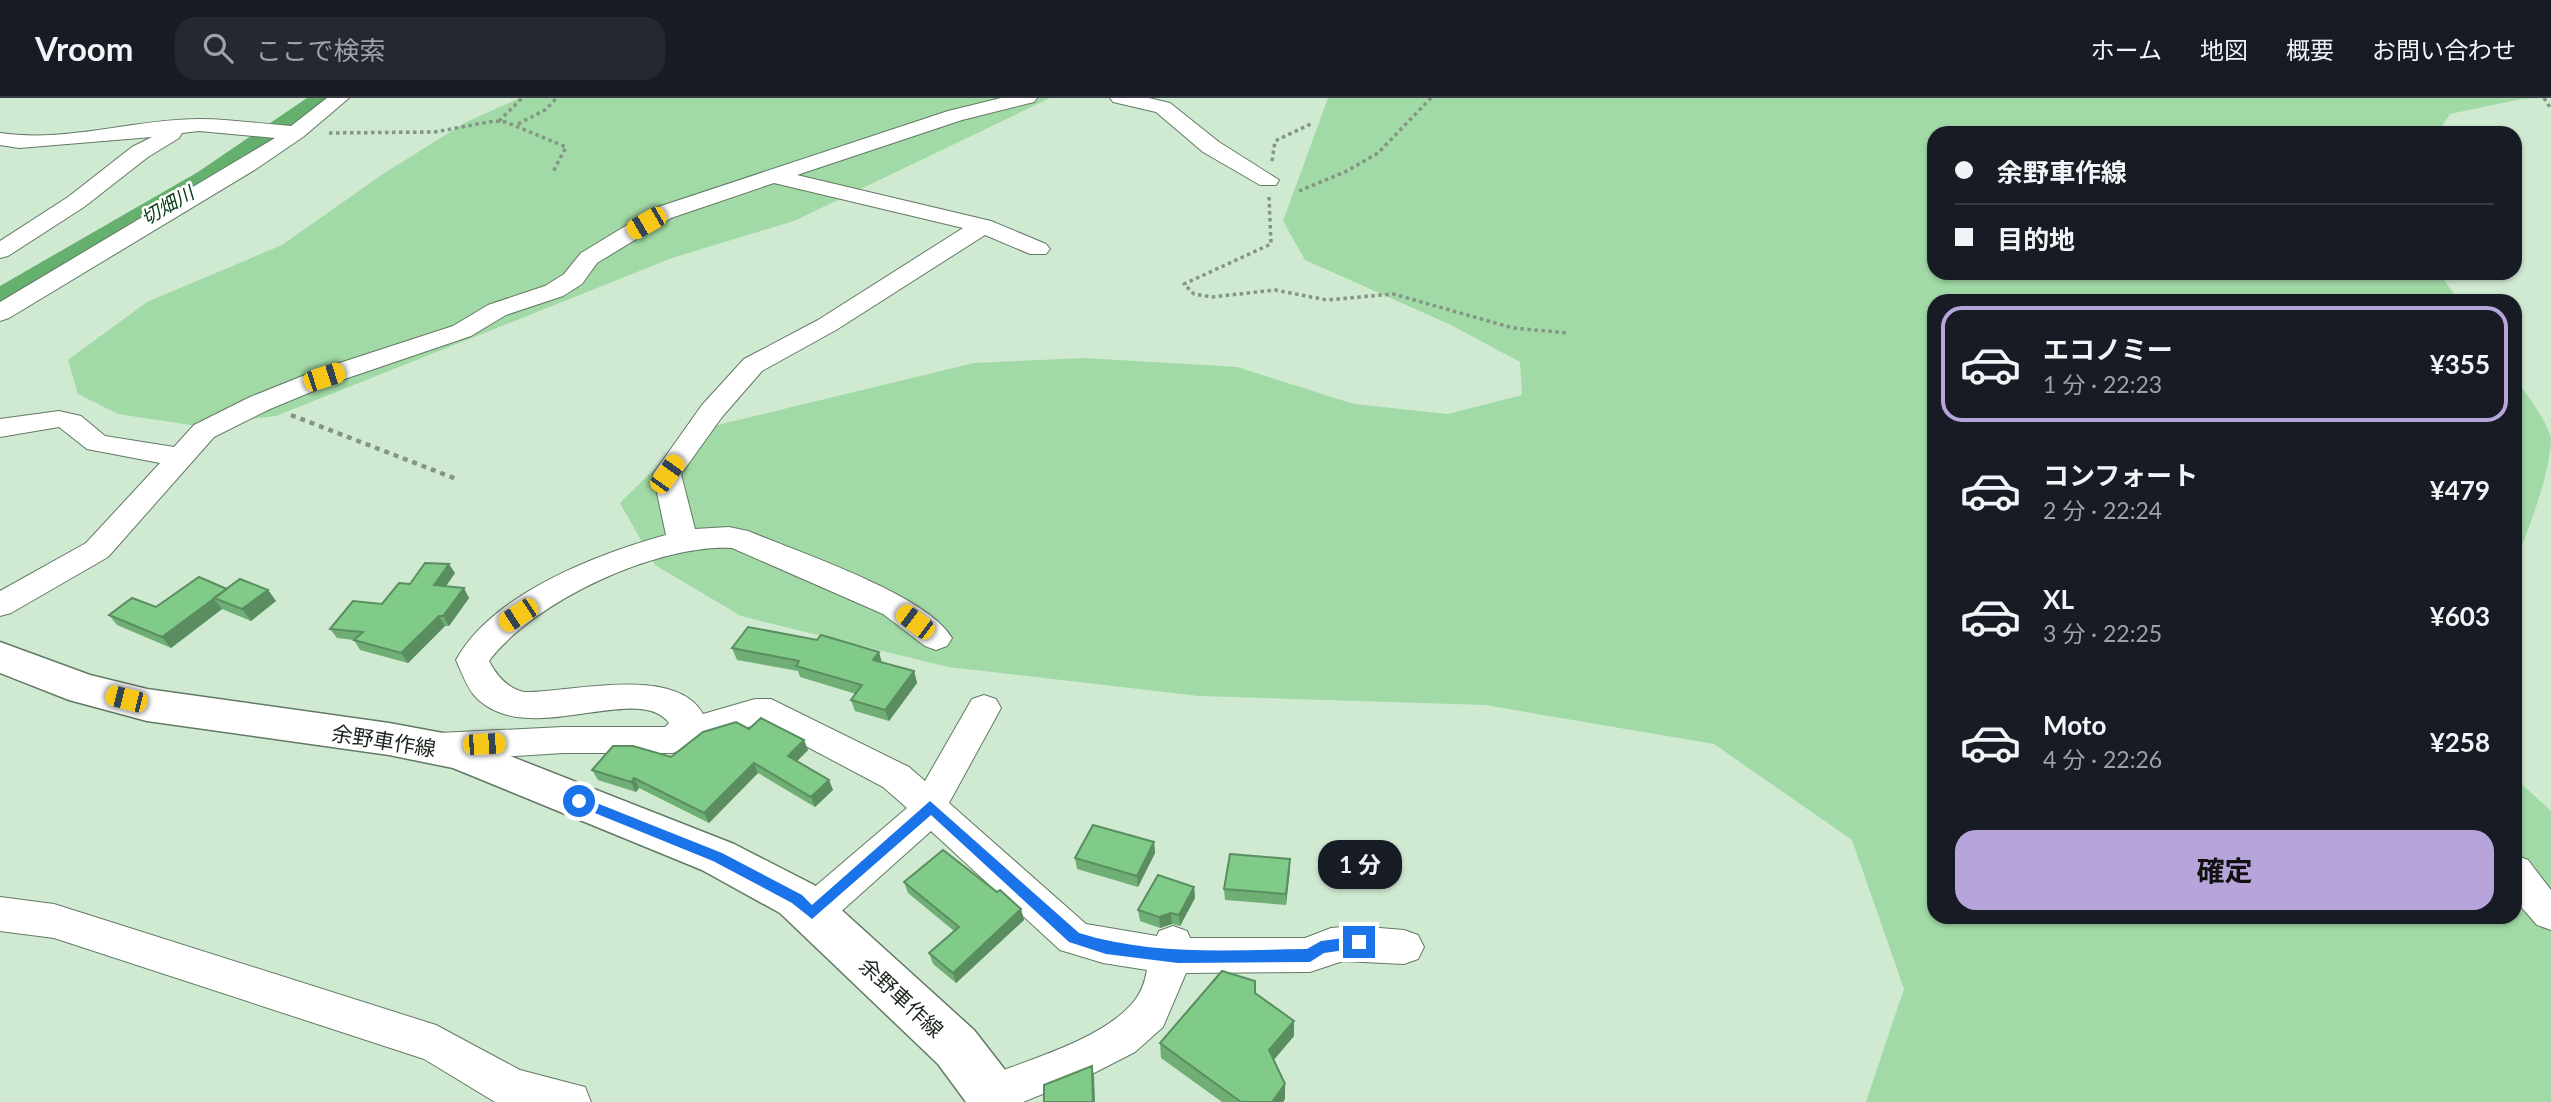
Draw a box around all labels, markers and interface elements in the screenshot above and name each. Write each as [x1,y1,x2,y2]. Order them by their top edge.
search box [175,17,665,80]
text: Vroom [35,28,133,68]
icon: search [199,29,237,67]
text: ここで検索 [255,34,385,66]
text: ホーム [2091,35,2162,64]
text: 地図 [2200,35,2248,64]
text: 概要 [2286,35,2334,64]
text: お問い合わせ [2372,35,2516,64]
text: 余野車作線 [1997,156,2127,188]
water label: 切畑川 [137,180,199,229]
car [623,203,670,243]
text: 目的地 [1997,223,2075,255]
icon: car [1959,333,2022,396]
text: エコノミー [2043,333,2173,365]
text: ¥355 [2430,348,2490,380]
car [301,361,348,393]
text: 1 分 · 22:23 [2043,370,2162,398]
car [647,451,688,497]
icon: car [1959,459,2022,522]
text: コンフォート [2043,459,2198,491]
text: ¥479 [2430,474,2490,506]
text: 2 分 · 22:24 [2043,496,2162,524]
text: XL [2043,583,2074,615]
icon: car [1959,585,2022,648]
car [495,595,542,635]
text: ¥603 [2430,600,2490,632]
car [892,601,939,643]
text: 3 分 · 22:25 [2043,619,2162,647]
car [104,684,149,714]
text: Moto [2043,709,2106,741]
icon: car [1959,711,2022,774]
street label: 余野車作線 [330,719,438,761]
text: ¥258 [2430,726,2490,758]
car [463,732,506,756]
text: 4 分 · 22:26 [2043,745,2162,773]
route start [563,785,595,817]
button: 確定 [1955,830,2494,910]
callout: 1 分 [1317,840,1401,890]
text: 1 分 [1339,850,1381,878]
route end [1343,926,1375,958]
street label: 余野車作線 [855,952,949,1042]

